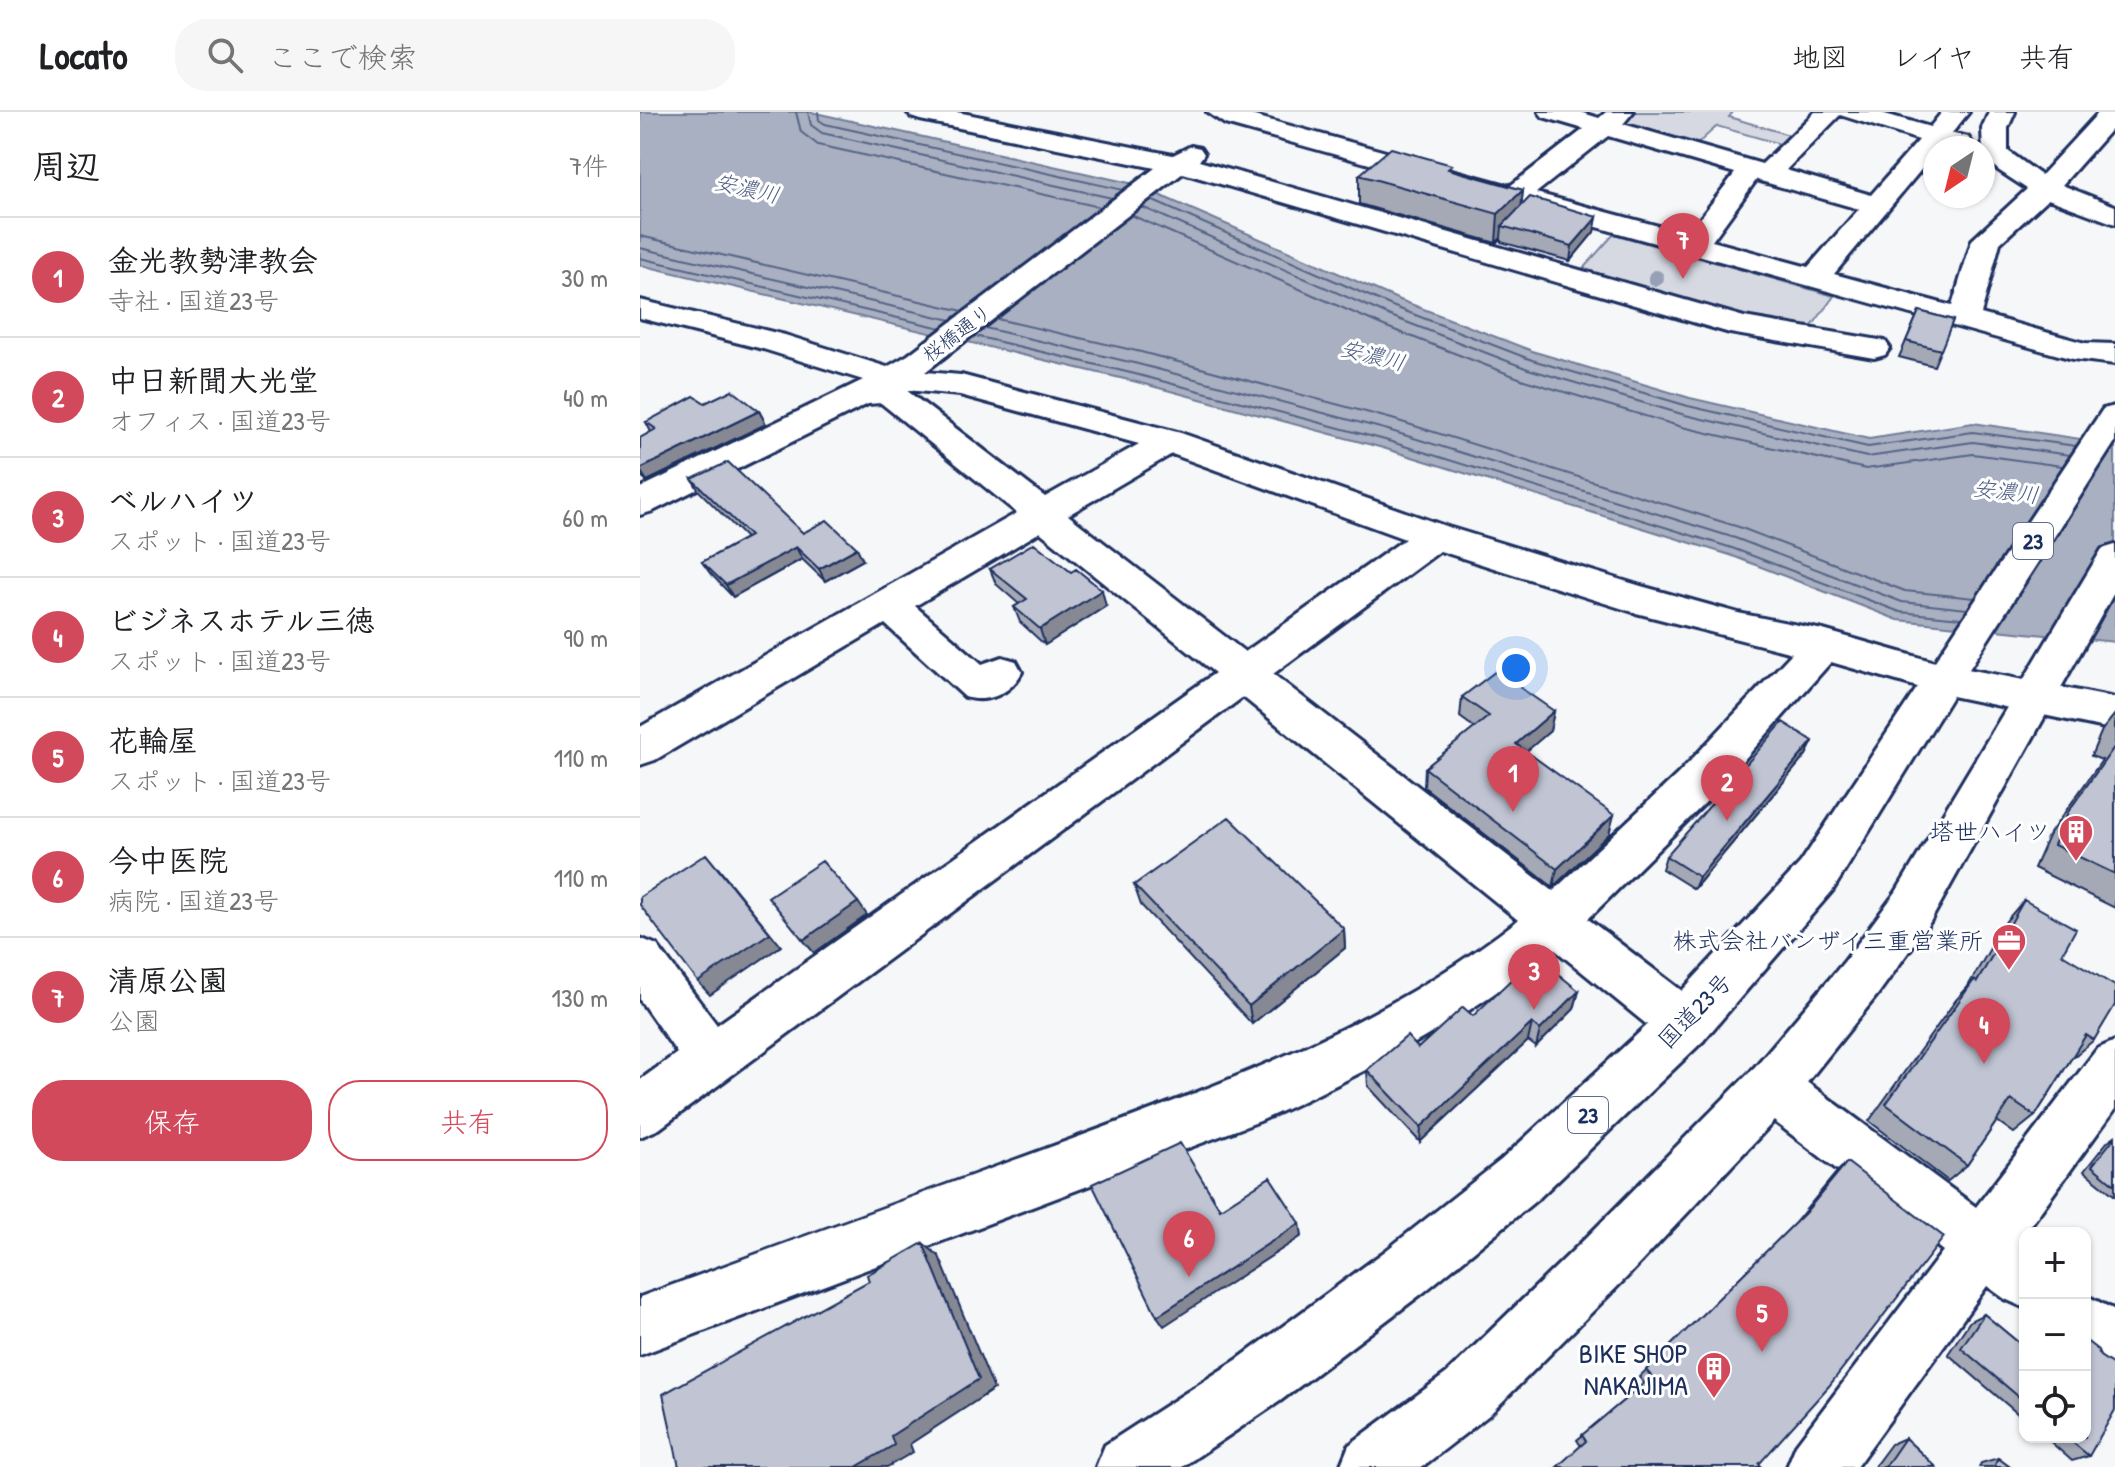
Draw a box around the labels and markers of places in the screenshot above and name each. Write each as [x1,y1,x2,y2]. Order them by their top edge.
pin: 7 [1657,213,1709,279]
pin: 1 [1487,746,1539,812]
pin: 2 [1701,755,1753,821]
building icon: 塔世ハイツ [2057,813,2095,863]
place label: 塔世ハイツ [1930,815,2050,847]
office icon: 株式会社バンザイ三重営業所 [1990,922,2028,972]
place label: 株式会社バンザイ三重営業所 [1672,924,1983,956]
pin: 3 [1508,944,1560,1010]
pin: 4 [1958,998,2010,1064]
pin: 6 [1163,1211,1215,1277]
pin: 5 [1736,1286,1788,1352]
place label: BIKE SHOP NAKAJIMA [1579,1334,1688,1404]
building icon: BIKE SHOP NAKAJIMA [1695,1350,1733,1400]

